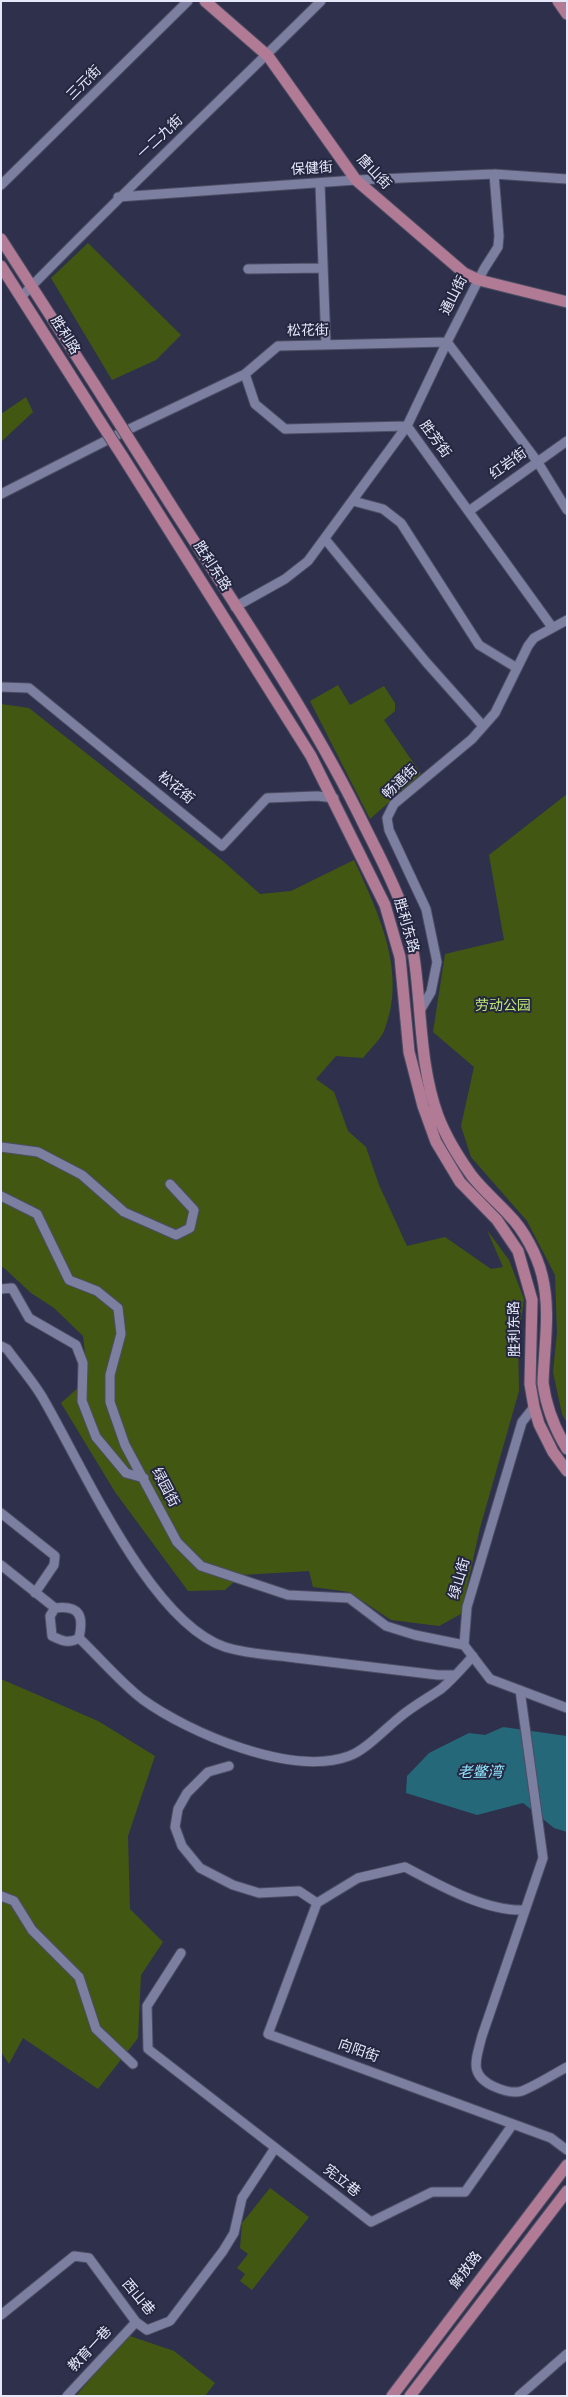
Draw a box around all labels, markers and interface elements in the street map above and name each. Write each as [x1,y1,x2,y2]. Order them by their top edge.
street label: 三元街 [64,63,106,105]
street label: 一二九街 [135,113,187,163]
street label: 唐山街 [352,152,394,194]
street label: 保健街 [290,160,334,180]
street label: 通山街 [438,273,472,319]
street label: 胜利路 [46,314,82,358]
street label: 松花街 [287,323,329,341]
street label: 胜芳街 [415,418,453,462]
street label: 红岩街 [487,446,531,484]
street label: 胜利东路 [189,539,233,595]
street label: 畅通街 [380,762,422,804]
street label: 松花街 [153,769,197,809]
street label: 胜利东路 [389,897,421,955]
park label: 劳动公园 [475,999,531,1015]
street label: 胜利东路 [507,1301,525,1357]
street label: 绿园街 [147,1466,181,1510]
street label: 绿山街 [447,1556,475,1602]
water label: 老鳖湾 [458,1765,502,1783]
street label: 向阳街 [335,2037,381,2067]
street label: 宪立巷 [319,2162,363,2202]
street label: 解放路 [448,2249,486,2293]
street label: 西山巷 [117,2277,157,2319]
street label: 教育一巷 [66,2324,116,2376]

